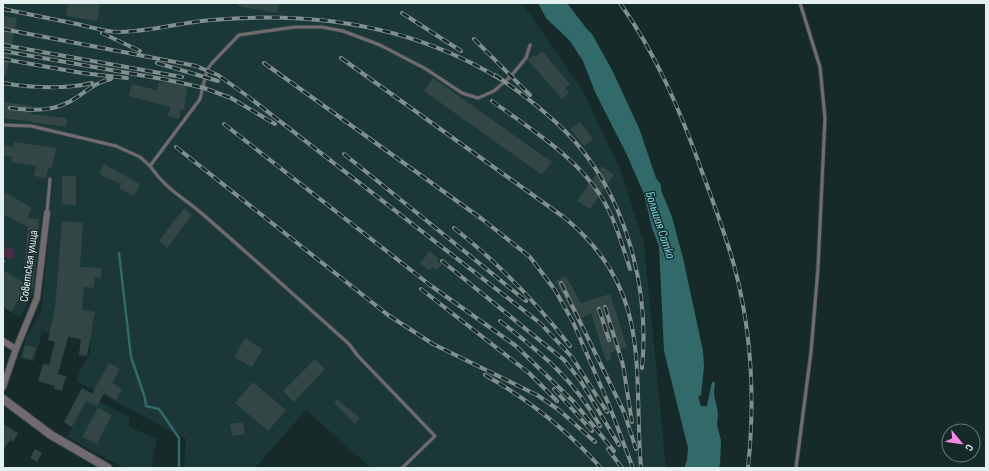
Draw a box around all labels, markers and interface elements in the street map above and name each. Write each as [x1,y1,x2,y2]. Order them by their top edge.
water label: Большая Сатка [642,189,679,261]
street label: Советская улица [17,229,41,303]
north arrow [941,423,981,463]
text: С [962,442,976,454]

